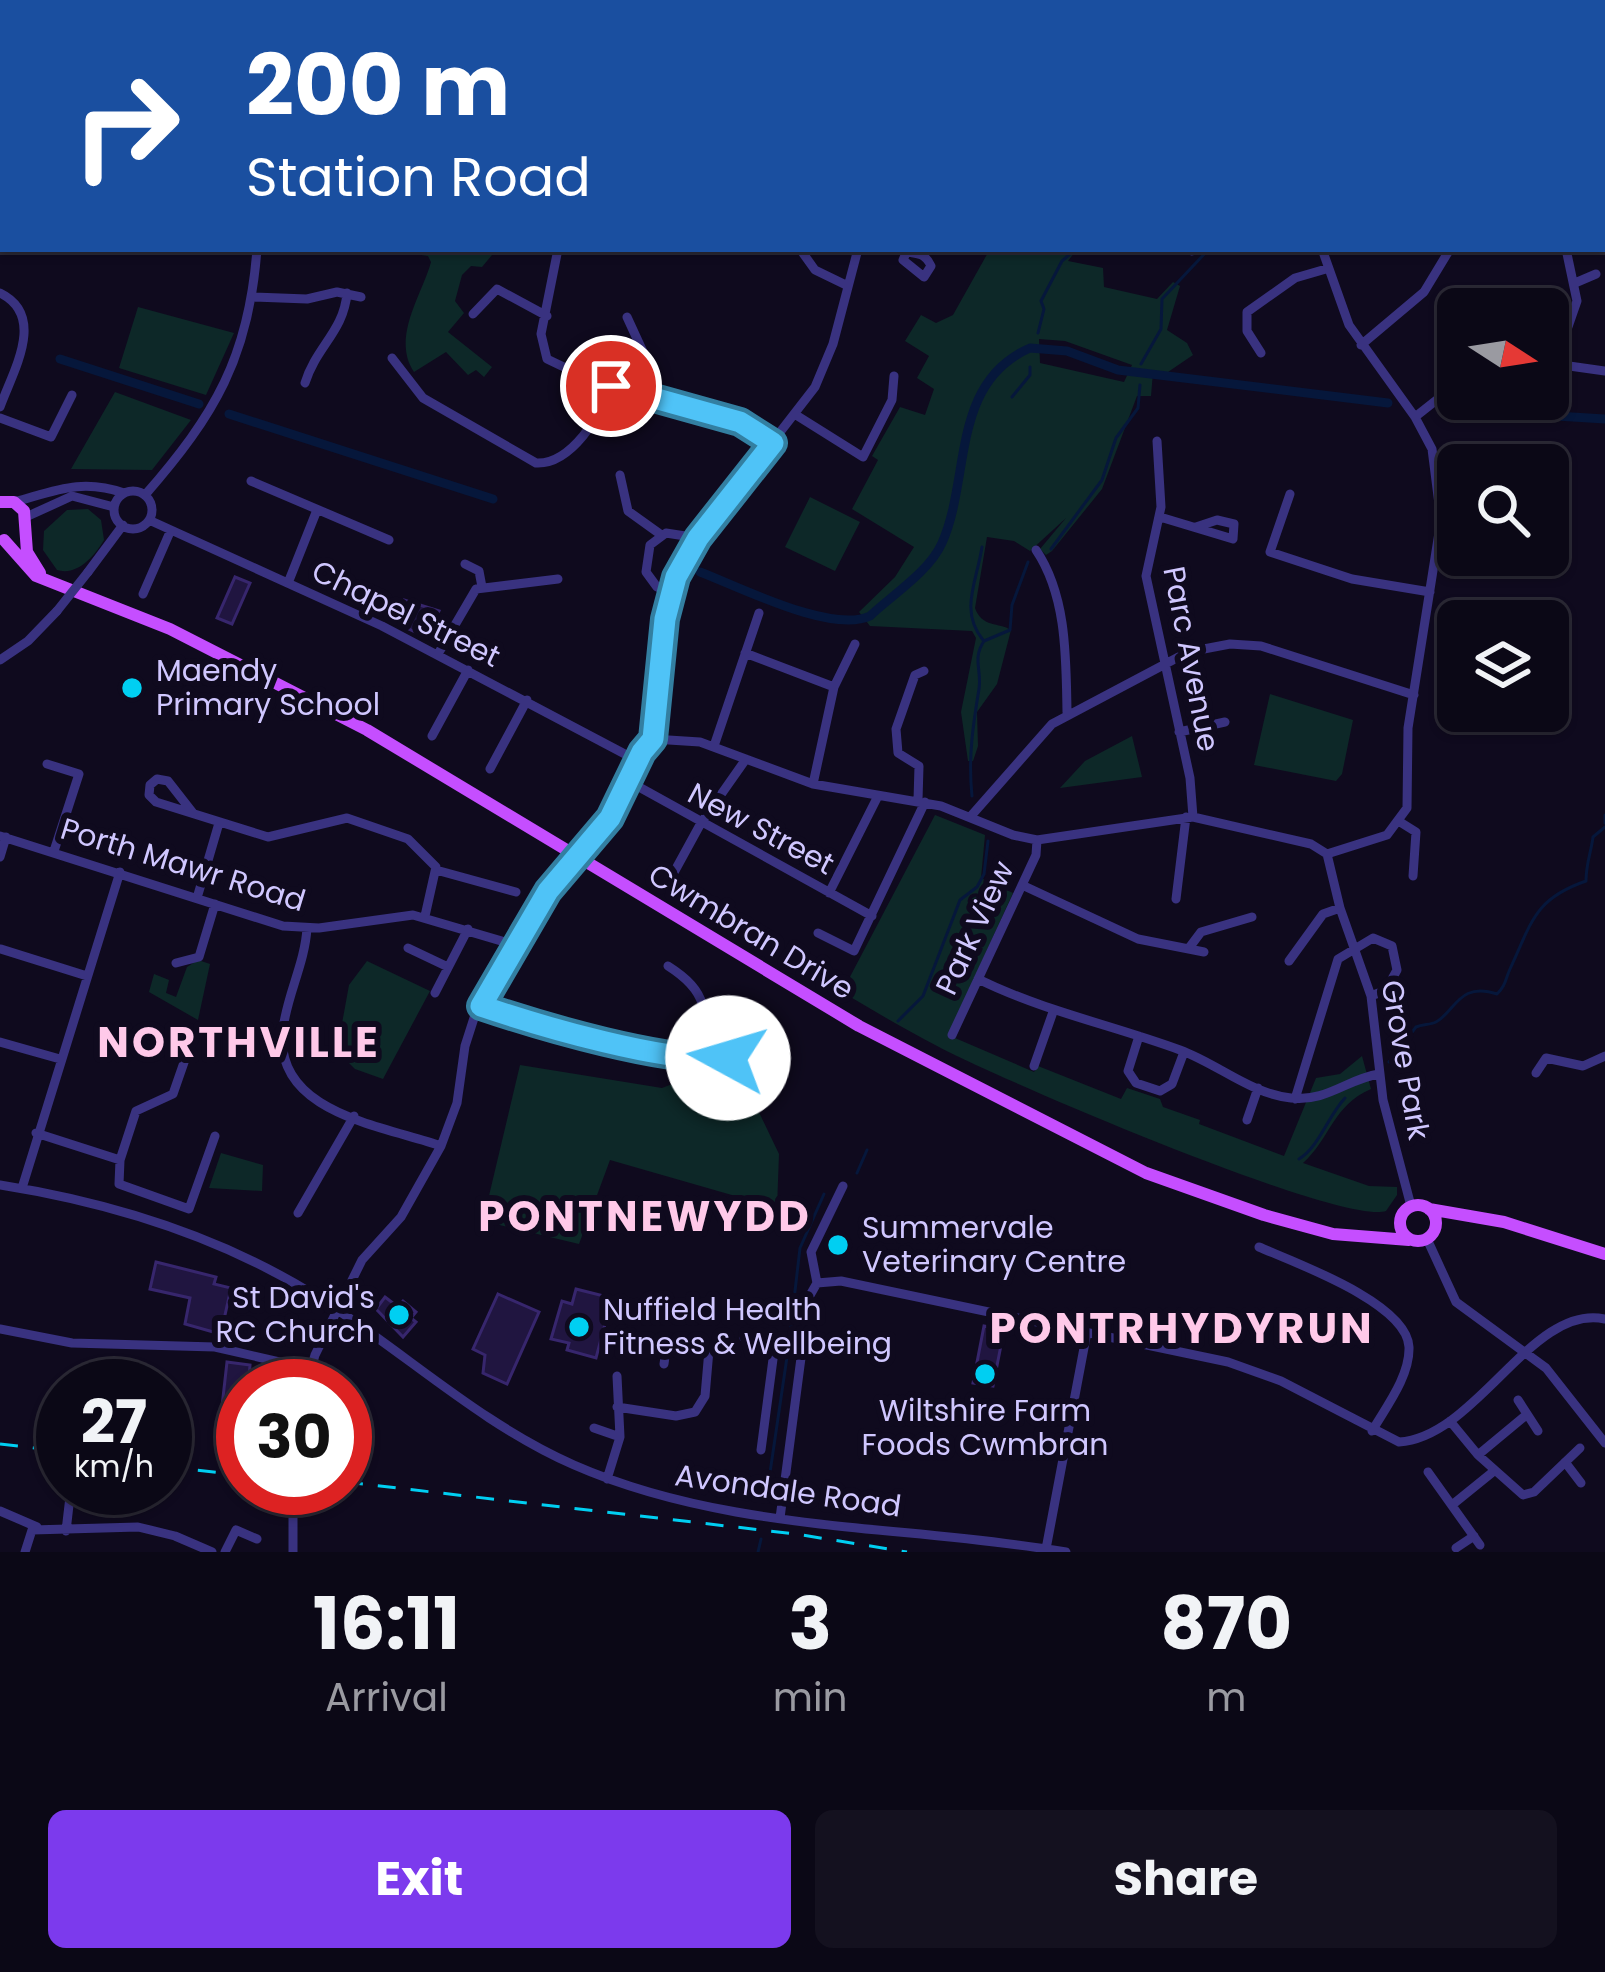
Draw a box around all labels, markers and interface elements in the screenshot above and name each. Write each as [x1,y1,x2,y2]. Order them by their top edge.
text: 200 m [246,27,510,144]
icon: right [48,48,204,204]
text: Station Road [246,139,591,215]
north arrow [1437,288,1569,420]
map controls [1437,288,1569,732]
pin [560,335,662,437]
icon: arrive [578,353,644,419]
button: search [1437,444,1569,576]
street label: Chapel Street [305,549,508,678]
street label: Parc Avenue [1152,563,1231,755]
button: layers [1437,600,1569,732]
place label: Maendy Primary School [156,649,380,726]
marker: Maendy Primary School [119,675,145,701]
street label: New Street [680,772,842,885]
street label: Porth Mawr Road [55,807,311,922]
street label: Cwmbran Drive [640,853,862,1010]
street label: Park View [925,853,1024,1002]
street label: Grove Park [1370,977,1441,1144]
position arrow [665,995,791,1121]
district label: NORTHVILLE [97,1013,381,1072]
district label: PONTNEWYDD [478,1187,812,1246]
place label: Summervale Veterinary Centre [862,1206,1126,1283]
marker: Summervale Veterinary Centre [825,1232,851,1258]
place label: St David's RC Church [215,1276,375,1353]
place label: Nuffield Health Fitness & Wellbeing [603,1288,892,1365]
district label: PONTRHYDYRUN [989,1299,1375,1358]
marker: St David's RC Church [386,1302,412,1328]
marker: Nuffield Health Fitness & Wellbeing [566,1314,592,1340]
speed limit sign: 30 [216,1359,372,1515]
marker: Wiltshire Farm Foods Cwmbran [972,1361,998,1387]
text: 27 [81,1380,147,1464]
place label: Wiltshire Farm Foods Cwmbran [861,1389,1109,1466]
text: km/h [74,1445,154,1488]
street label: Avondale Road [672,1453,904,1528]
text: 16:11 [313,1573,460,1674]
text: 3 [788,1573,832,1674]
text: 870 [1160,1573,1292,1674]
text: Arrival [325,1670,448,1725]
text: min [773,1670,848,1725]
text: m [1206,1670,1246,1725]
button: Exit [48,1810,791,1948]
button: Share [815,1810,1557,1948]

